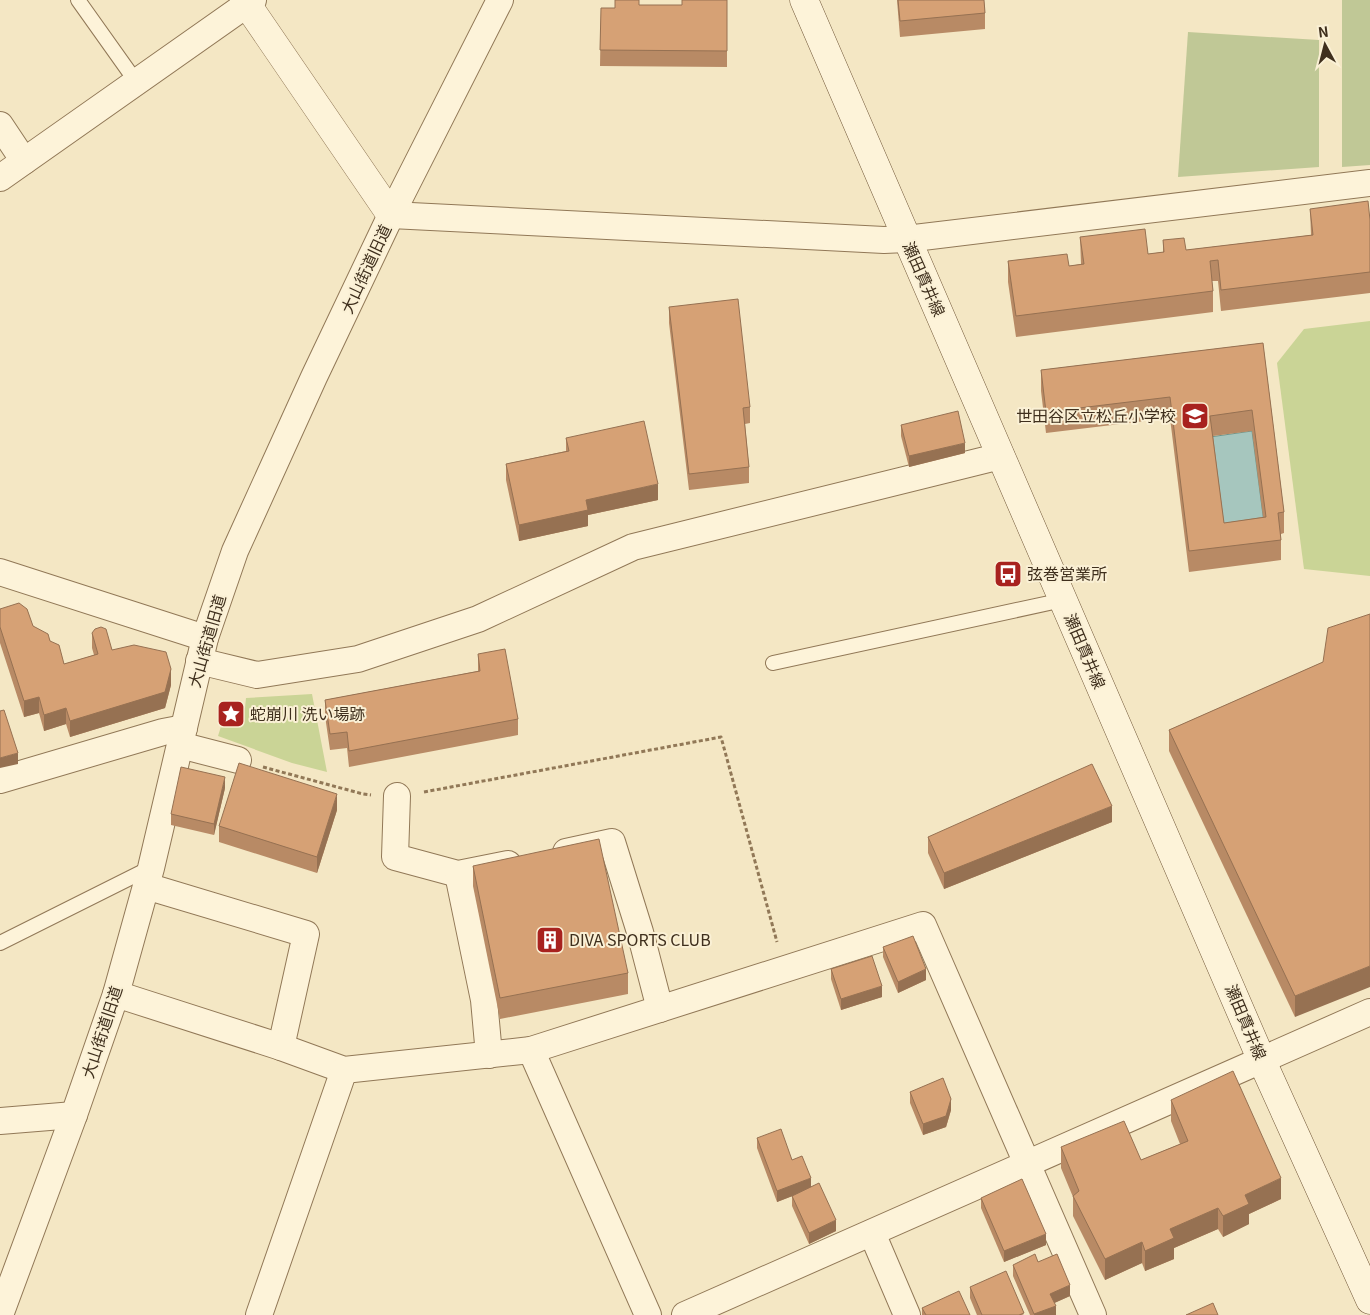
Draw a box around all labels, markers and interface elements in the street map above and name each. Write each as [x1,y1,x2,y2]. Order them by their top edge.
north arrow [1300,20,1350,70]
text: N [1317,21,1330,42]
street label: 大山街道旧道 [334,220,396,317]
street label: 瀬田貫井線 [898,237,952,320]
school or university icon: 世田谷区立松丘小学校 [1180,401,1210,431]
place label: 世田谷区立松丘小学校 [1016,403,1176,427]
bus stop icon: 弦巻営業所 [993,559,1023,589]
place label: 弦巻営業所 [1027,561,1107,585]
street label: 大山街道旧道 [181,591,231,690]
street label: 瀬田貫井線 [1059,609,1113,692]
place icon: 蛇崩川 洗い場跡 [216,699,246,729]
place label: 蛇崩川 洗い場跡 [250,701,366,725]
building icon: DIVA SPORTS CLUB [535,925,565,955]
place label: DIVA SPORTS CLUB [569,927,711,951]
street label: 瀬田貫井線 [1220,980,1274,1063]
street label: 大山街道旧道 [75,982,127,1081]

